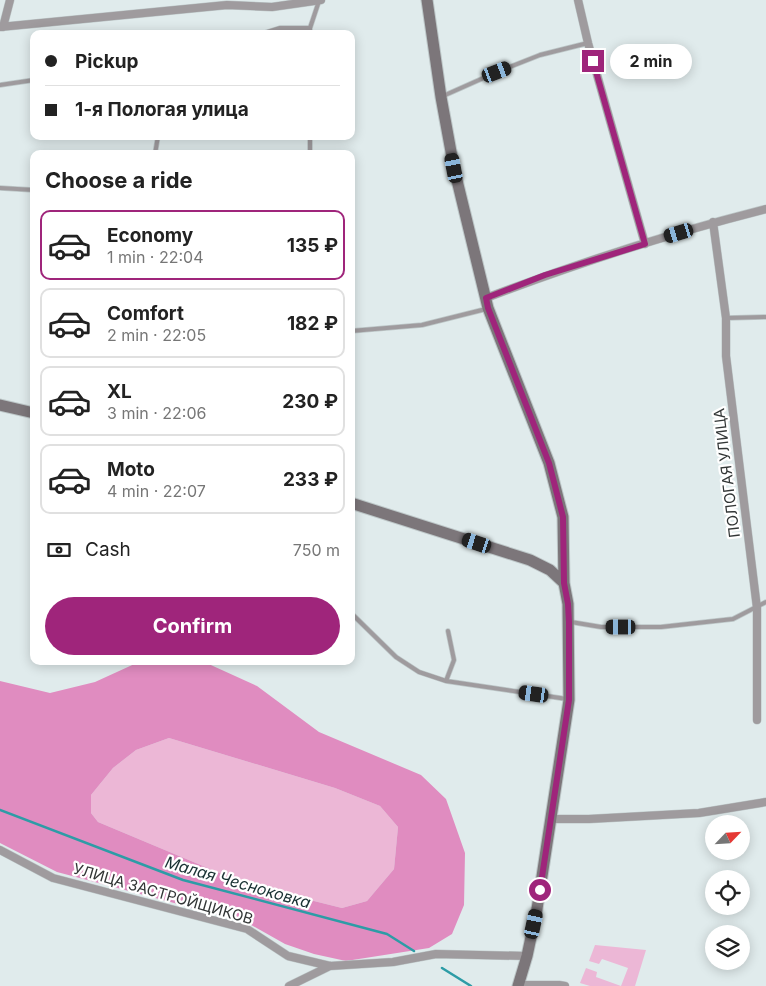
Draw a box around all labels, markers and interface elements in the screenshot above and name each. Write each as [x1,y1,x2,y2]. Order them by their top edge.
callout: 2 min [610,44,693,78]
text: Pickup [75,50,138,73]
route end [582,50,604,72]
text: 2 min [630,51,672,71]
car [480,60,513,84]
text: 1-я Пологая улица [75,98,249,121]
car [443,152,464,184]
text: Choose a ride [45,167,193,193]
car [662,221,695,245]
icon: car [47,223,92,268]
text: Economy [107,224,193,247]
text: 135 ₽ [287,234,338,257]
text: 1 min · 22:04 [107,247,204,267]
icon: car [47,301,92,346]
text: Comfort [107,302,184,325]
text: 182 ₽ [287,312,338,335]
text: 2 min · 22:05 [107,325,206,345]
icon: car [47,379,92,424]
text: XL [107,380,132,403]
text: 230 ₽ [282,390,338,413]
text: 3 min · 22:06 [107,403,206,423]
street label: ПОЛОГАЯ УЛИЦА [709,407,744,539]
icon: car [47,457,92,502]
text: Moto [107,458,155,481]
text: 233 ₽ [283,468,338,491]
text: 4 min · 22:07 [107,481,206,501]
car [460,531,493,555]
icon: cash [45,536,73,564]
text: Cash [85,538,131,561]
text: 750 m [293,540,340,560]
button: Confirm [45,597,340,655]
car [606,620,636,635]
car [518,684,549,704]
north arrow [705,815,750,860]
map controls [705,815,750,970]
water label: Малая Чесноковка [163,852,313,912]
street label: УЛИЦА ЗАСТРОЙЩИКОВ [71,859,255,928]
button: locate [705,870,750,915]
route start [529,879,551,901]
car [523,908,544,940]
button: layers [705,925,750,970]

